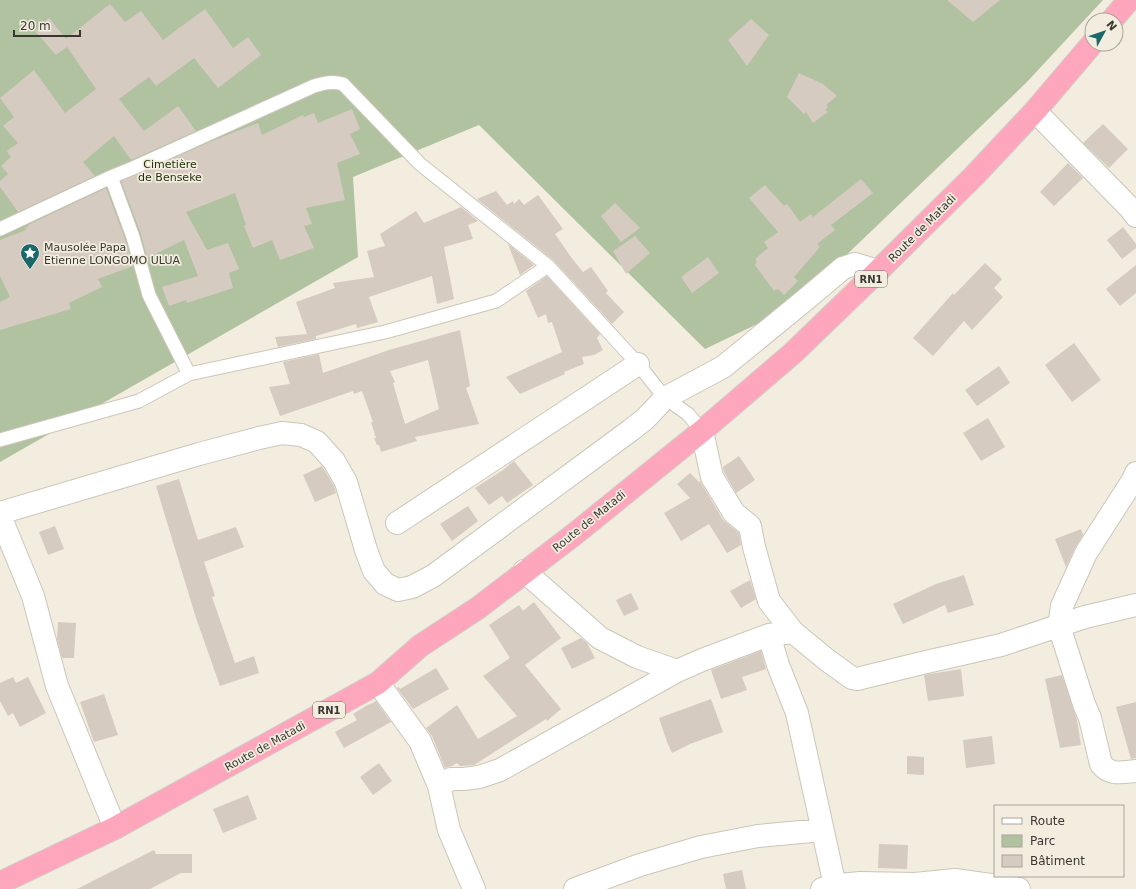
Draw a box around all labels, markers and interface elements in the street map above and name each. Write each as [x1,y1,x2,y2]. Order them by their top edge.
scale bar [14,12,80,38]
north arrow [1084,12,1124,52]
text: N [1103,18,1119,34]
text: 20 m [20,19,51,33]
park label: Cimetière de Benseke [138,158,202,184]
street label: Route de Matadi [886,192,959,265]
place label: Mausolée Papa Etienne LONGOMO ULUA [44,241,180,267]
place icon: Mausolée Papa Etienne LONGOMO ULUA [19,242,41,270]
road number: RN1 [855,271,887,287]
street label: Route de Matadi [550,488,628,555]
road number: RN1 [313,702,345,718]
street label: Route de Matadi [223,719,308,774]
legend [994,805,1124,877]
text: Route [1030,814,1065,828]
text: Parc [1030,834,1055,848]
text: Bâtiment [1030,854,1085,868]

